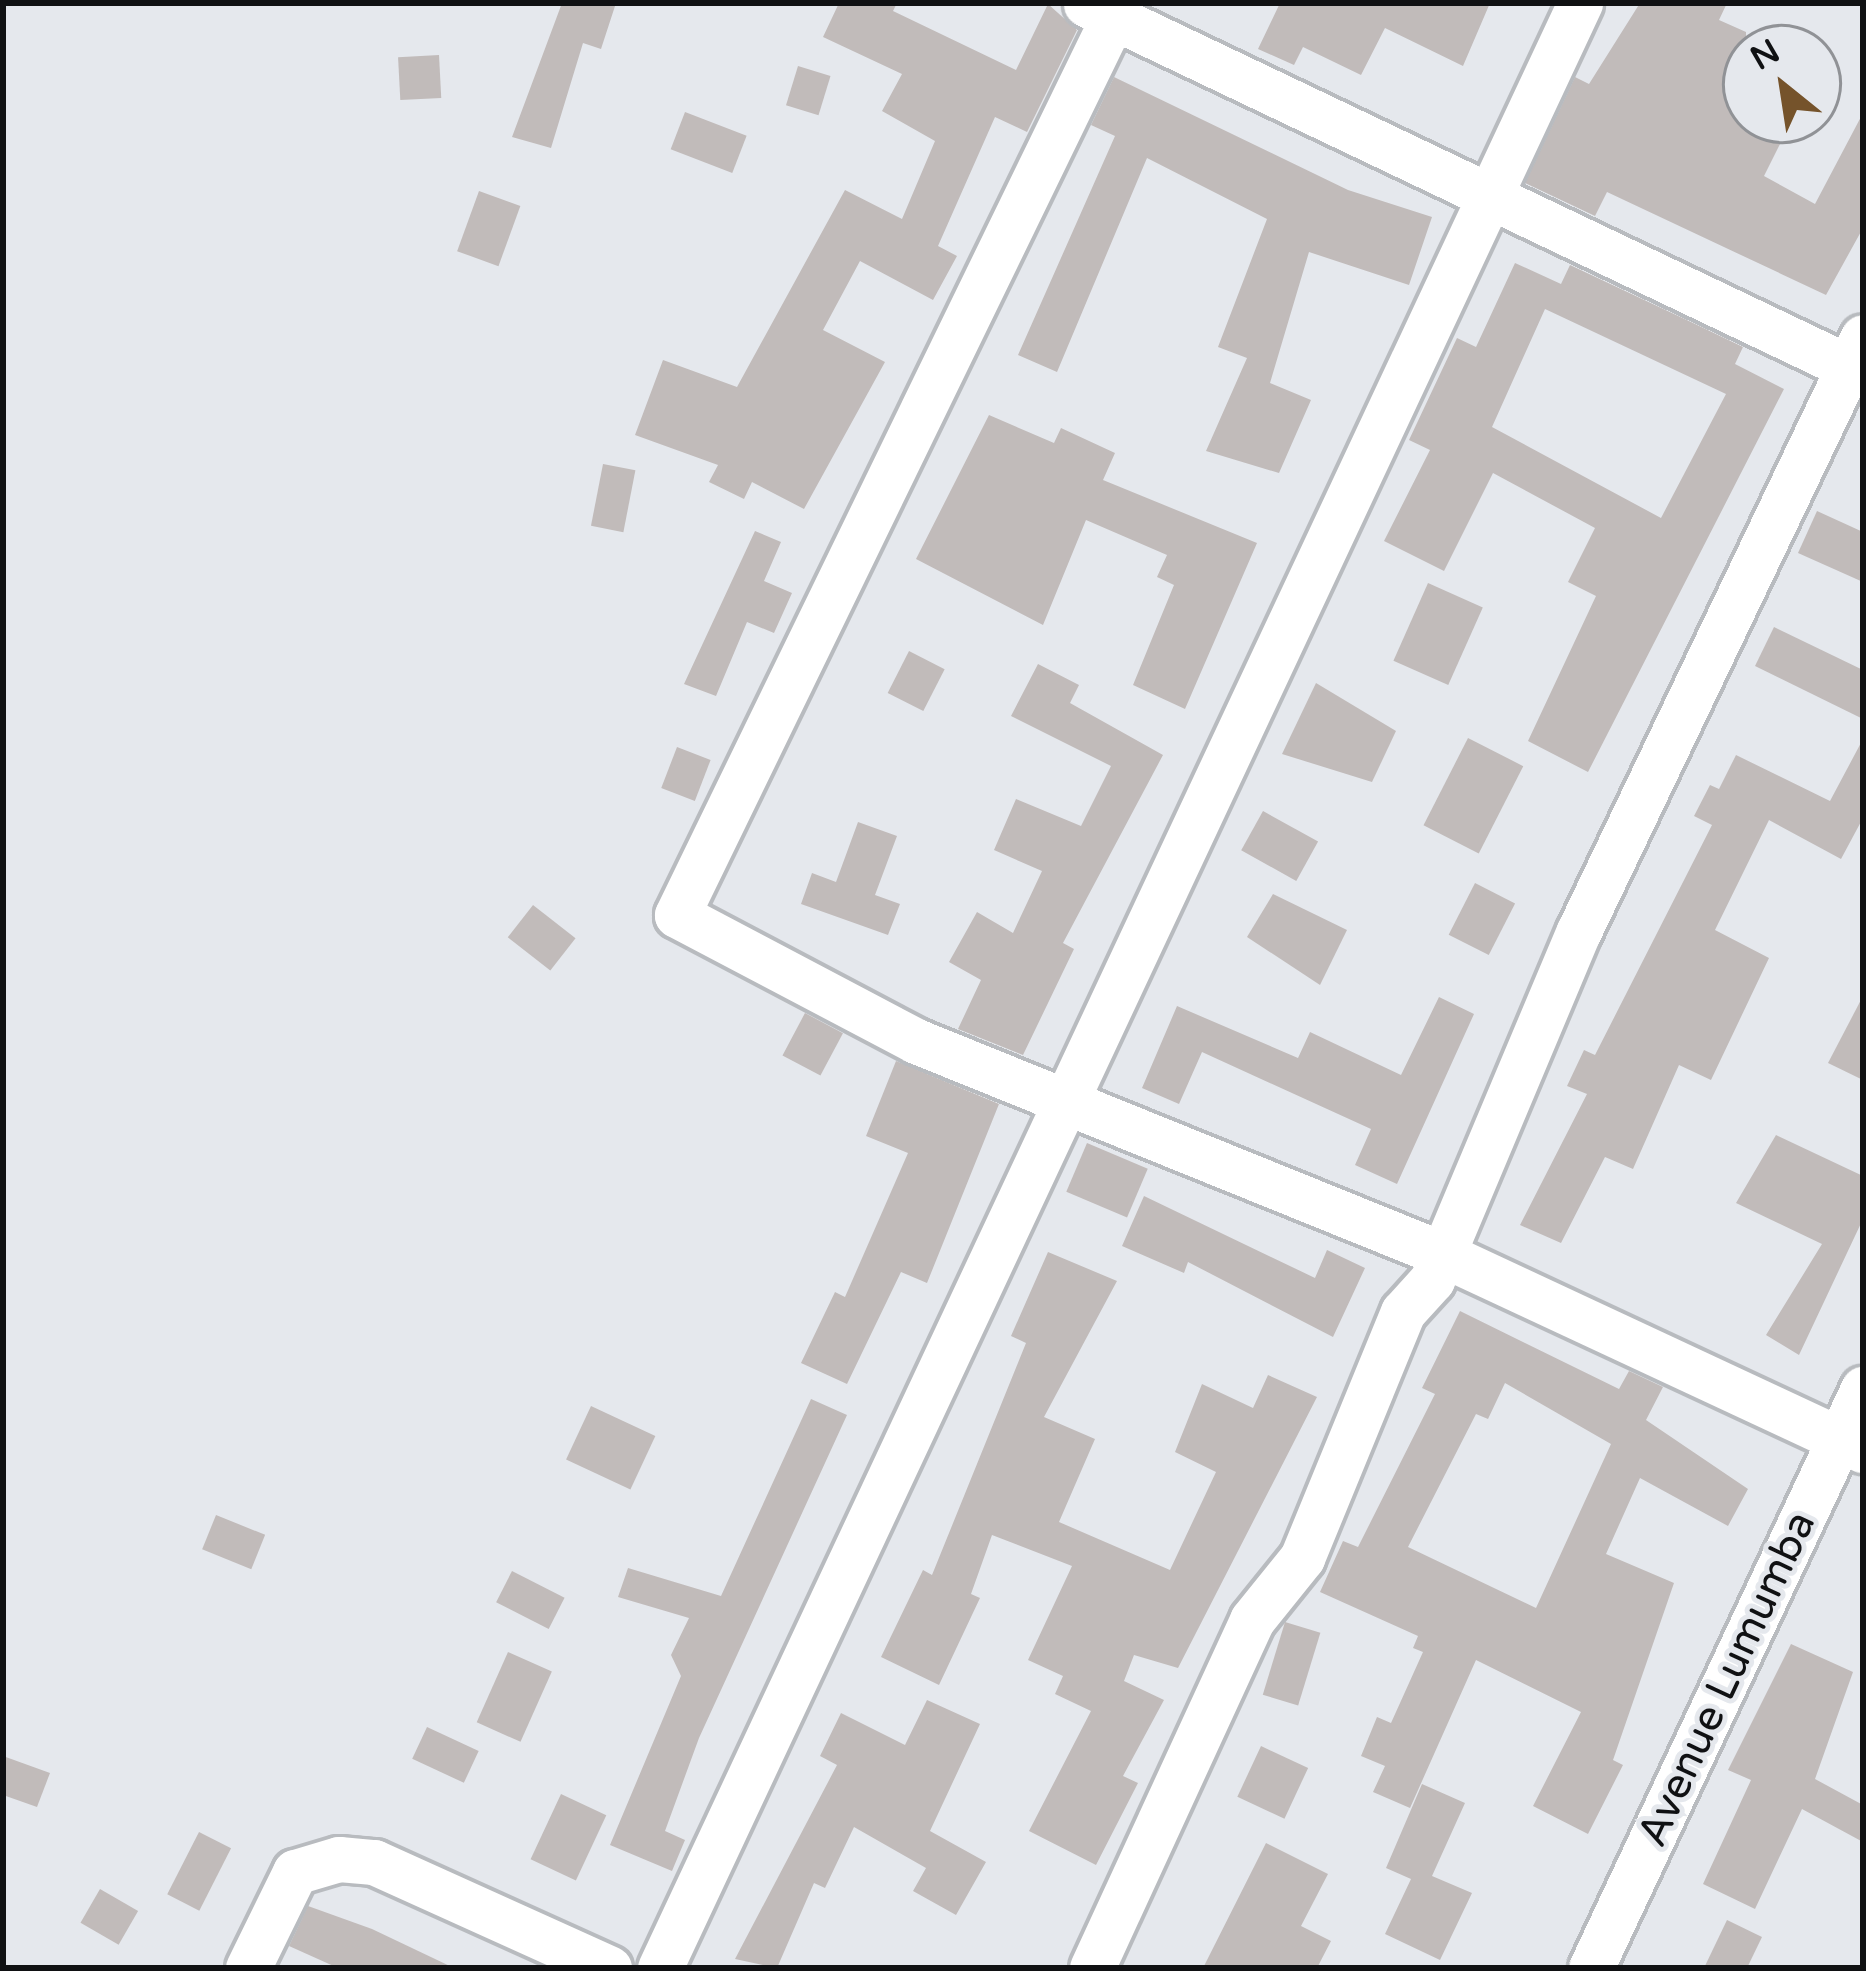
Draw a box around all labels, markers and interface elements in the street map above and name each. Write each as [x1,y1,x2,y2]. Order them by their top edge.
north arrow [1722,24,1842,144]
text: N [1744,31,1786,79]
street label: Avenue Lumumba [1627,1504,1827,1854]

